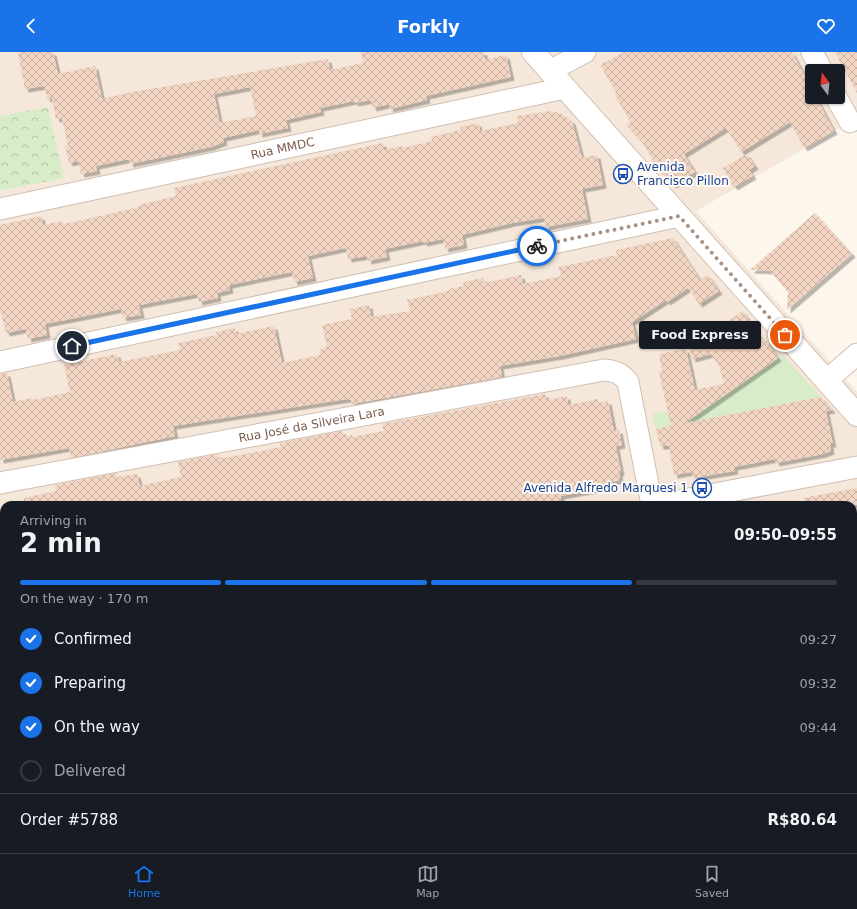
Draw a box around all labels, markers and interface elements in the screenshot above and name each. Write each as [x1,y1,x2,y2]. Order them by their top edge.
icon: back [20,15,42,37]
icon: heart [815,15,837,37]
text: Forkly [397,16,460,37]
north arrow [805,64,845,104]
map controls [805,64,845,104]
street label: Rua MMDC [249,135,316,162]
place label: Avenida Francisco Pillon [637,160,729,188]
bus stop icon: Avenida Francisco Pillon [612,163,634,185]
courier [517,226,557,266]
icon: bike [526,235,548,257]
pin [768,318,802,352]
callout: Food Express [639,321,761,349]
icon: bag [774,324,796,346]
text: Food Express [651,327,749,342]
pin [55,329,89,363]
icon: home [61,335,83,357]
street label: Rua José da Silveira Lara [237,404,386,445]
bus stop icon: Avenida Alfredo Marquesi 1 [691,477,713,499]
place label: Avenida Alfredo Marquesi 1 [524,481,688,495]
text: Arriving in [20,513,87,528]
text: 09:50–09:55 [734,526,837,544]
text: 2 min [20,528,102,558]
text: On the way · 170 m [20,591,148,606]
icon: check [20,628,42,650]
text: Confirmed [54,630,132,648]
text: 09:27 [800,632,837,647]
icon: check [20,672,42,694]
text: Preparing [54,674,126,692]
text: 09:32 [800,676,837,691]
icon: check [20,716,42,738]
text: On the way [54,718,140,736]
text: 09:44 [800,720,837,735]
text: Delivered [54,762,126,780]
text: Order #5788 [20,811,118,829]
text: R$80.64 [768,811,837,829]
tab: Home [128,863,160,900]
tab: Map [416,863,439,900]
tab: Saved [695,863,729,900]

